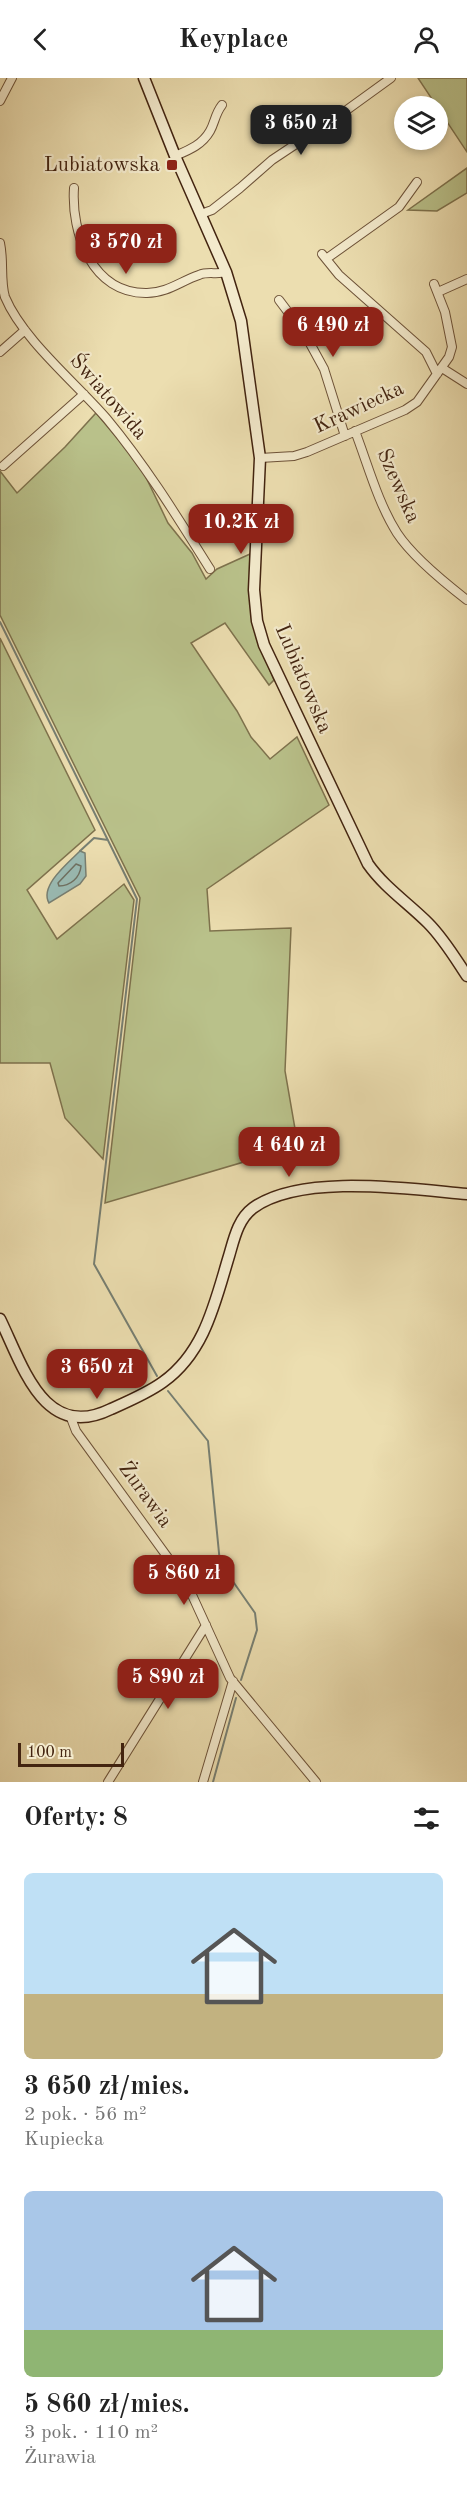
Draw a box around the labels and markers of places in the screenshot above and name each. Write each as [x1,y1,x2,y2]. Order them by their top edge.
pin: 3 650 zł [239,105,363,156]
place label: Lubiatowska [44,155,160,176]
marker: Lubiatowska [165,158,179,172]
pin: 3 570 zł [64,224,188,275]
pin: 6 490 zł [271,307,395,358]
pin: 10.2K zł [179,504,303,555]
pin: 4 640 zł [227,1127,351,1178]
pin: 3 650 zł [35,1349,159,1400]
pin: 5 860 zł [122,1555,246,1606]
pin: 5 890 zł [106,1659,230,1710]

